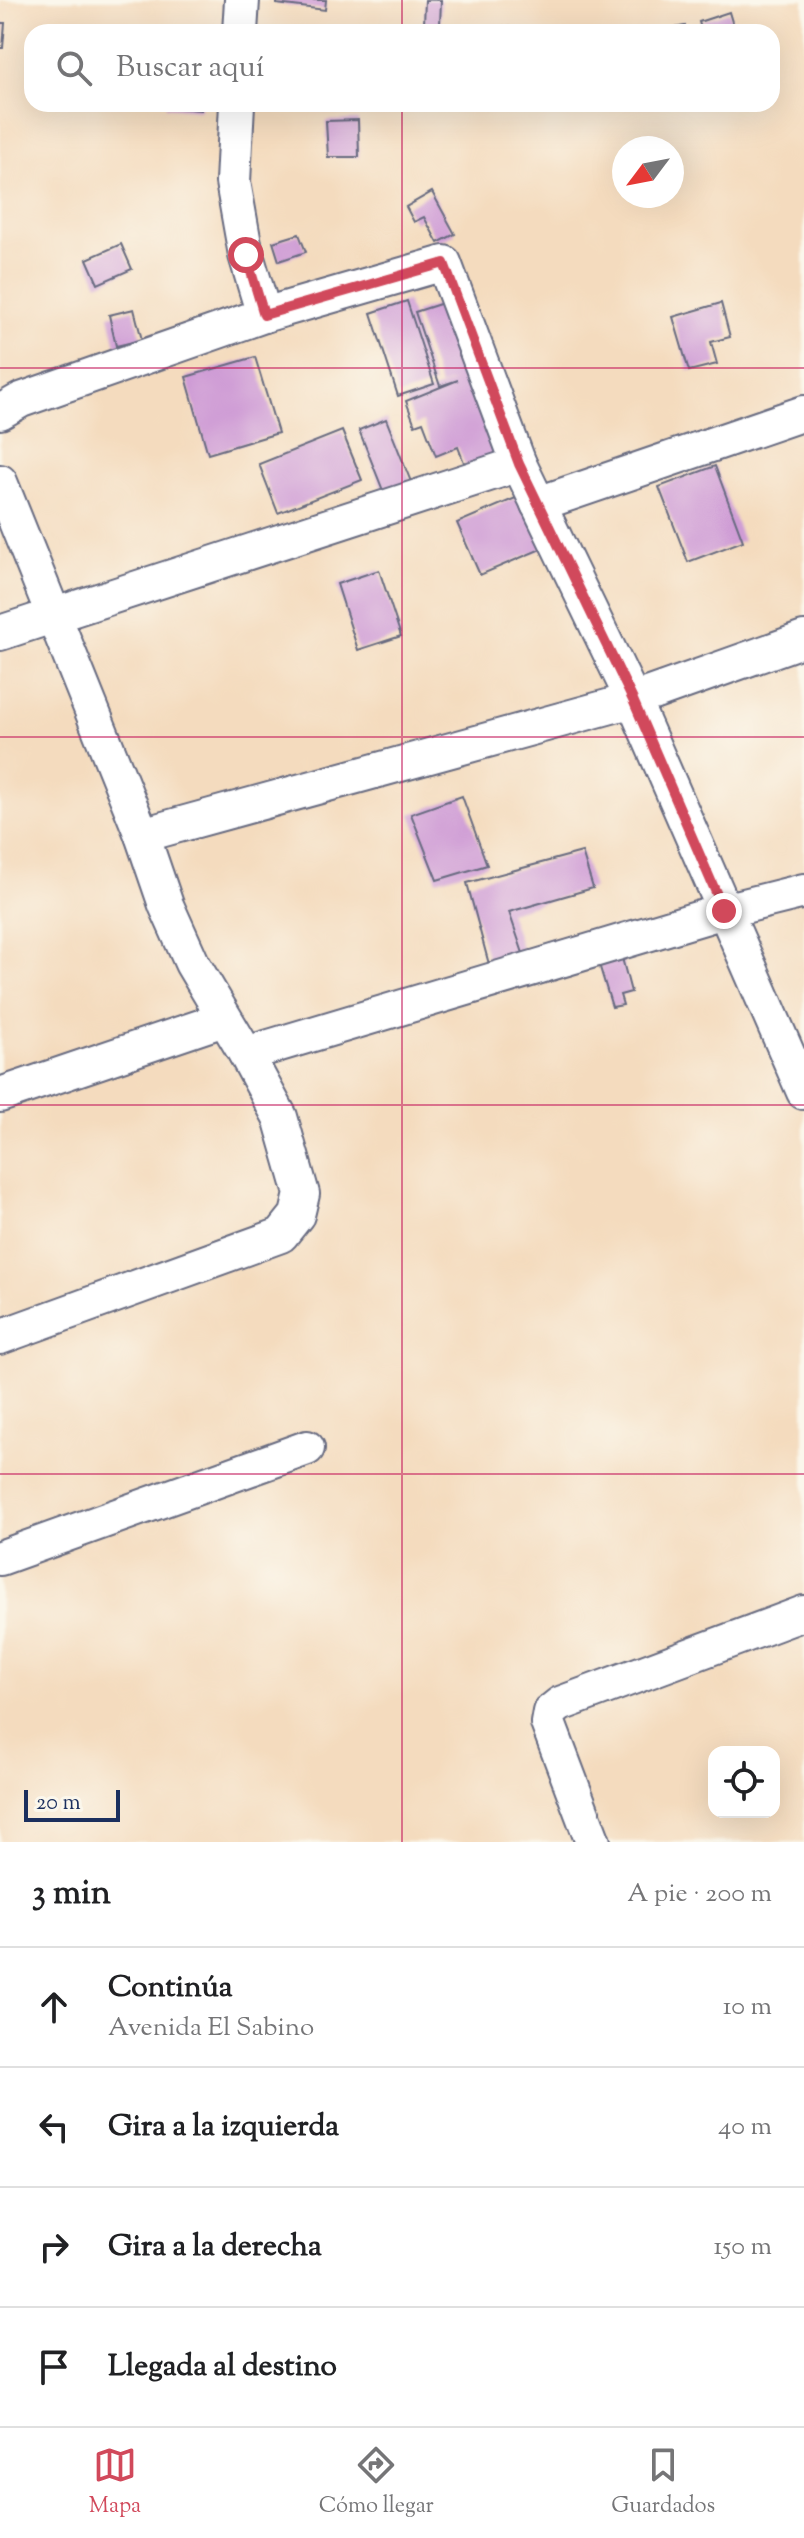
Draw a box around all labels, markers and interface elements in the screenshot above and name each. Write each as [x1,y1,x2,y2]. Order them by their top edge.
search box [24,24,780,112]
icon: search [52,46,96,90]
text: Buscar aquí [116,47,264,90]
north arrow [612,136,684,208]
route start [228,237,264,273]
route end [706,893,742,929]
map controls [708,1746,780,1818]
button: locate [708,1746,780,1818]
scale bar [24,1786,120,1822]
text: 20 m [36,1788,81,1820]
text: 3 min [32,1870,111,1919]
text: A pie · 200 m [627,1876,772,1913]
text: Continúa [108,1967,233,2010]
icon: ahead [32,1985,76,2029]
text: 10 m [723,1989,772,2026]
text: Avenida El Sabino [108,2010,314,2047]
icon: left [32,2105,76,2149]
text: Gira a la izquierda [108,2106,339,2149]
text: 40 m [718,2109,772,2146]
icon: right [32,2225,76,2269]
text: Gira a la derecha [108,2226,322,2269]
text: 150 m [713,2229,772,2266]
icon: arrive [32,2345,76,2389]
text: Llegada al destino [108,2346,337,2389]
tab: Mapa [89,2443,141,2523]
tab: Cómo llegar [319,2443,434,2523]
tab: Guardados [611,2443,715,2523]

